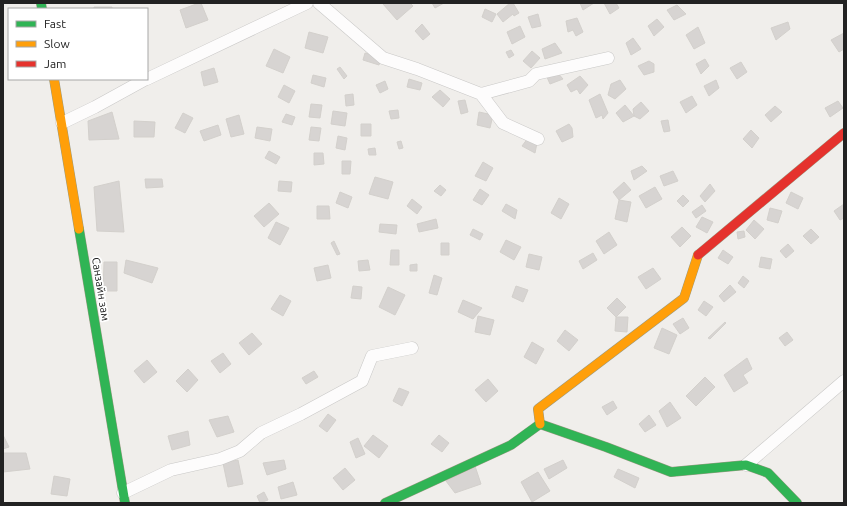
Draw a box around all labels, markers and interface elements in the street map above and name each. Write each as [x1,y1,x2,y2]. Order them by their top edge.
legend [8,8,148,80]
text: Fast [44,17,66,30]
text: Slow [44,37,70,50]
text: Jam [44,57,66,70]
street label: Санзайн зам [90,256,112,322]

